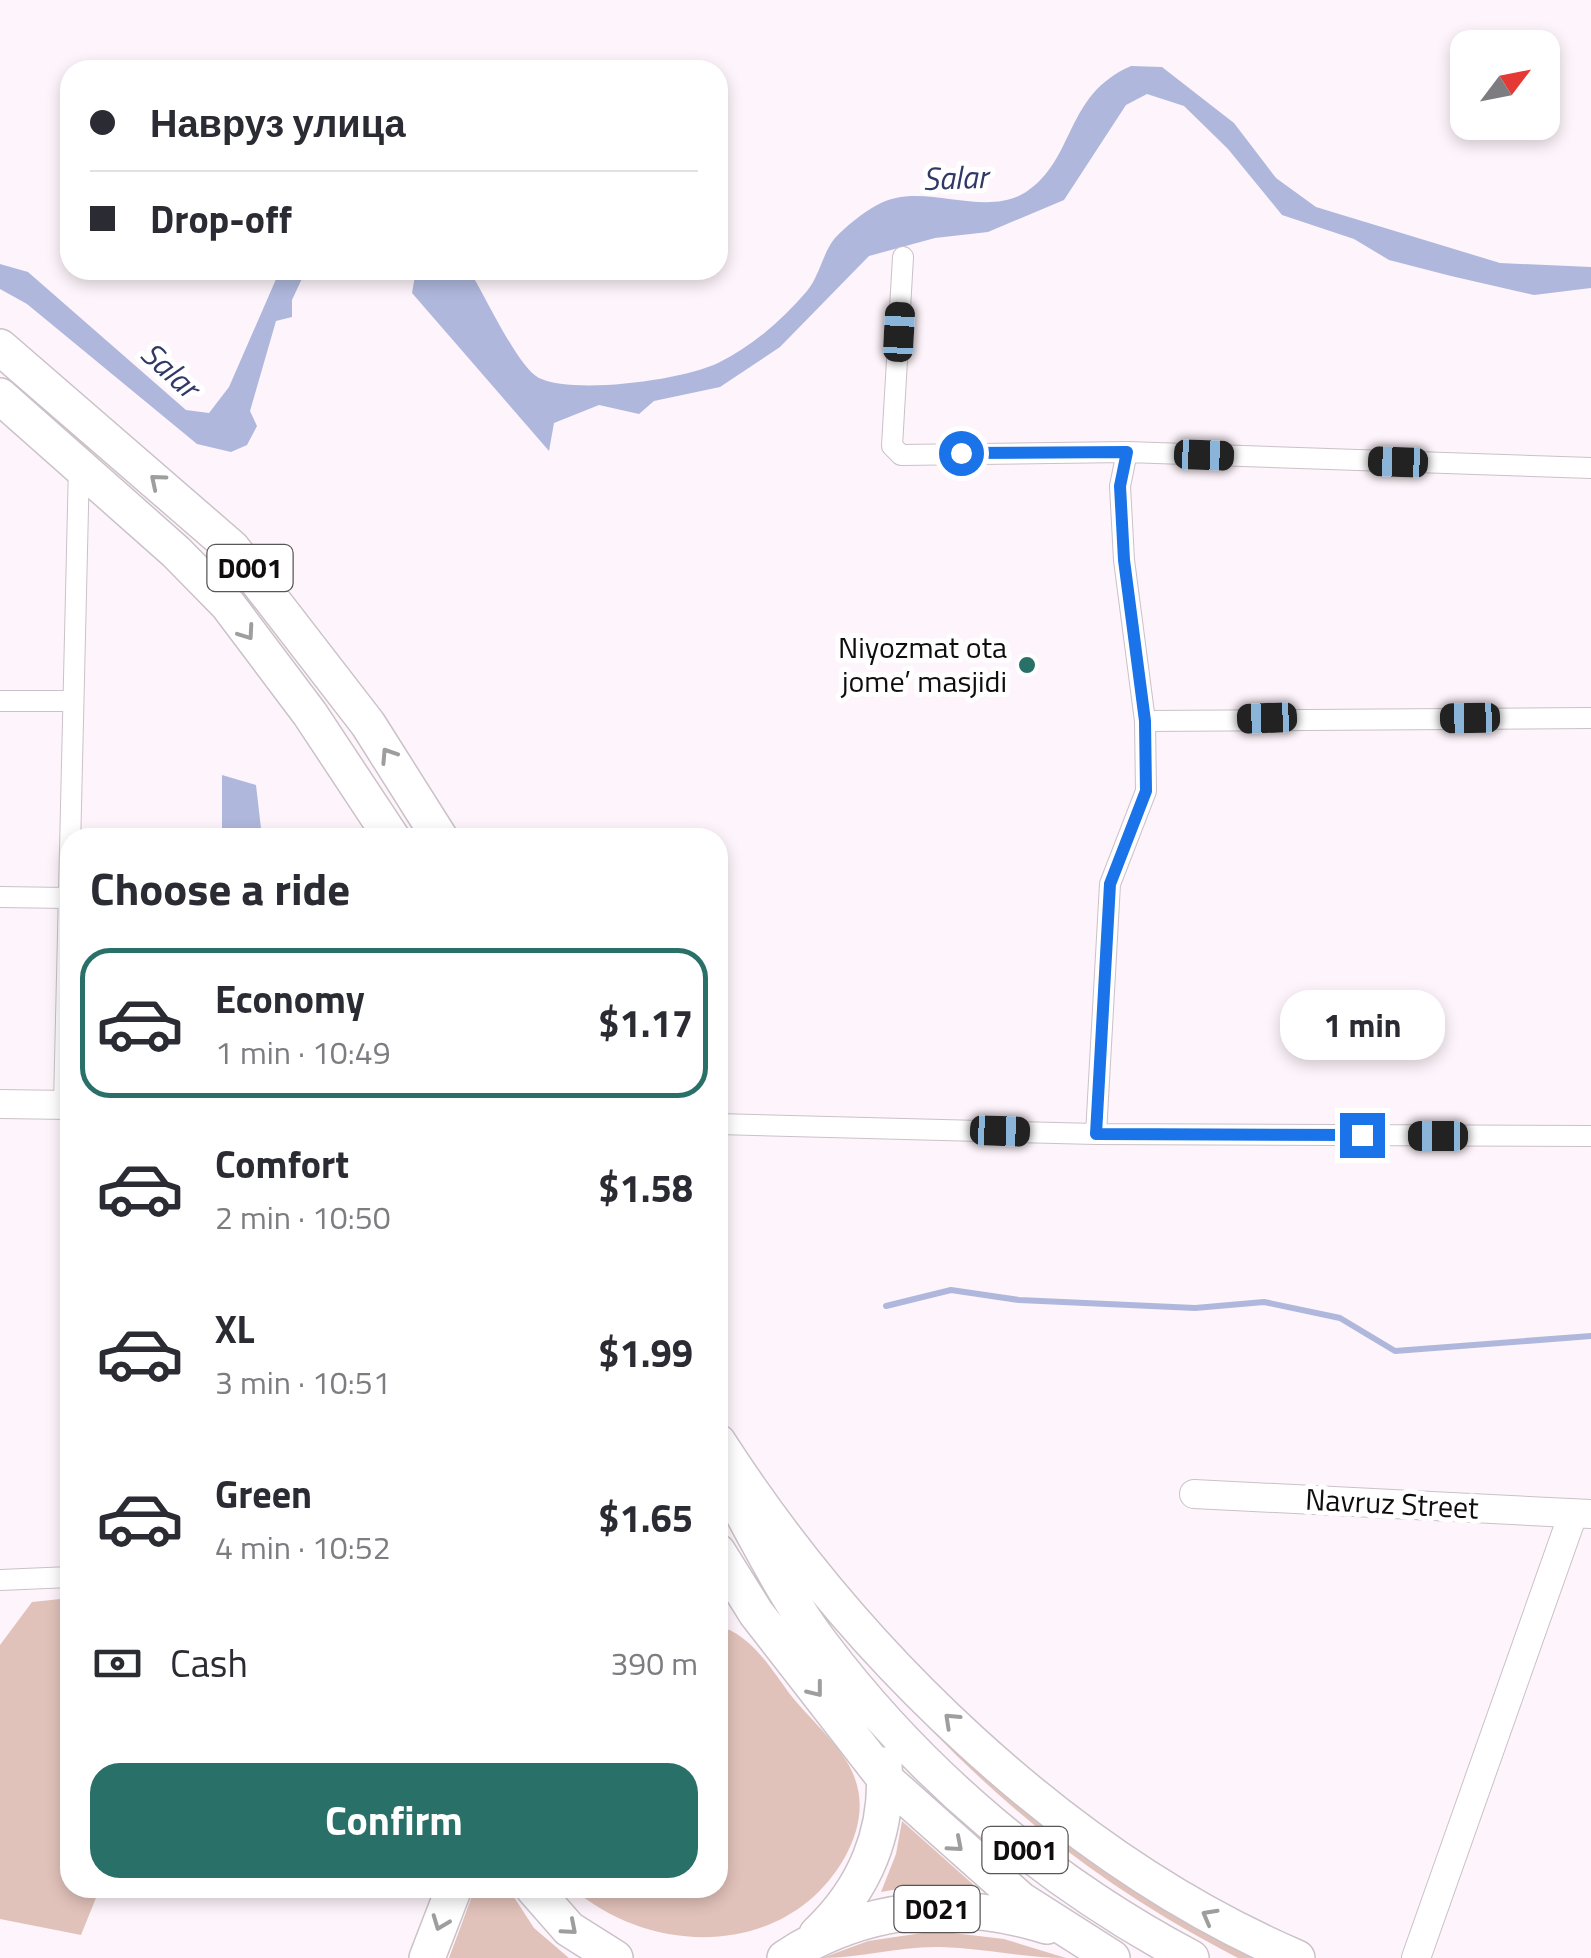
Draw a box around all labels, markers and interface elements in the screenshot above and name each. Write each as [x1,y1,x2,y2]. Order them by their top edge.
north arrow [1450,30,1560,140]
map controls [1450,30,1560,140]
text: Навруз улица [150,94,406,152]
water label: Salar [922,152,992,202]
text: Drop-off [150,190,292,248]
car [882,301,916,363]
water label: Salar [130,330,214,411]
route start [939,431,984,476]
car [1173,439,1235,471]
car [1367,446,1429,478]
one-way arrow [150,474,169,492]
road number: D001 [208,545,292,591]
one-way arrow [235,621,253,640]
place label: Niyozmat ota jome’ masjidi [838,624,1007,704]
marker: Niyozmat ota jome’ masjidi [1016,654,1038,676]
car [1236,702,1298,734]
car [1440,702,1500,734]
one-way arrow [382,747,401,765]
text: Choose a ride [90,854,350,922]
text: Economy [215,970,365,1028]
icon: car [95,978,185,1068]
callout: 1 min [1280,990,1444,1060]
text: $1.17 [598,994,693,1052]
text: 1 min [1324,1001,1401,1049]
text: 1 min · 10:49 [215,1028,391,1076]
route end [1340,1113,1385,1158]
car [969,1115,1031,1147]
car [1408,1121,1468,1151]
text: Comfort [215,1135,349,1193]
icon: car [95,1143,185,1233]
text: $1.58 [598,1159,693,1217]
text: 2 min · 10:50 [215,1193,391,1241]
text: XL [215,1300,255,1358]
icon: car [95,1308,185,1398]
text: $1.99 [598,1324,693,1382]
text: 3 min · 10:51 [215,1358,391,1406]
text: Green [215,1465,312,1523]
icon: car [95,1473,185,1563]
street label: Navruz Street [1304,1475,1480,1531]
text: $1.65 [598,1489,693,1547]
text: 4 min · 10:52 [215,1523,391,1571]
text: Cash [170,1634,248,1692]
icon: cash [90,1636,145,1691]
text: 390 m [610,1639,698,1687]
one-way arrow [805,1679,822,1697]
one-way arrow [945,1714,963,1732]
button: Confirm [90,1763,698,1878]
road number: D001 [982,1827,1068,1873]
one-way arrow [945,1834,963,1852]
road number: D021 [894,1886,980,1932]
one-way arrow [1202,1908,1220,1928]
one-way arrow [432,1913,452,1930]
one-way arrow [558,1916,576,1934]

